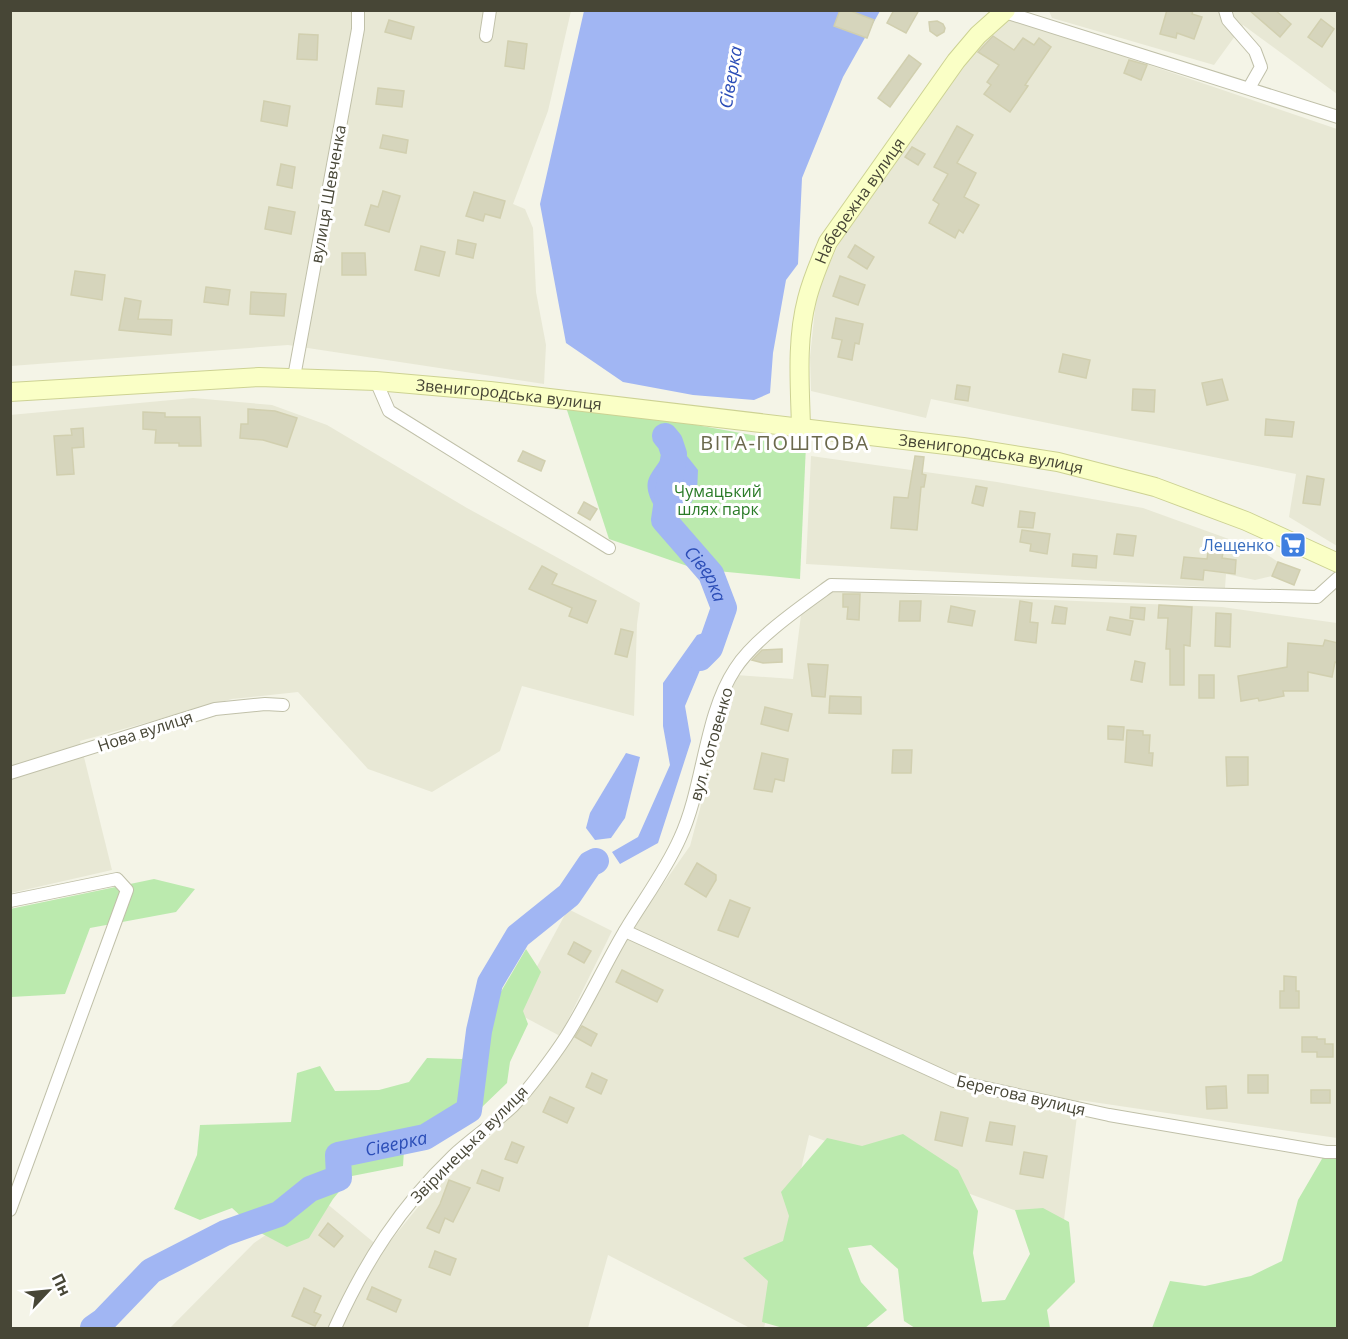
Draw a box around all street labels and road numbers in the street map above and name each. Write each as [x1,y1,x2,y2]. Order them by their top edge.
street label: вулиця Шевченка [305,123,351,265]
street label: Набережна вулиця [809,133,910,267]
street label: Звенигородська вулиця [415,374,603,415]
street label: Звенигородська вулиця [898,428,1086,479]
street label: вул. Котовенко [684,685,738,803]
street label: Нова вулиця [94,705,196,757]
street label: Берегова вулиця [954,1069,1088,1121]
street label: Звіринецька вулиця [405,1080,533,1208]

